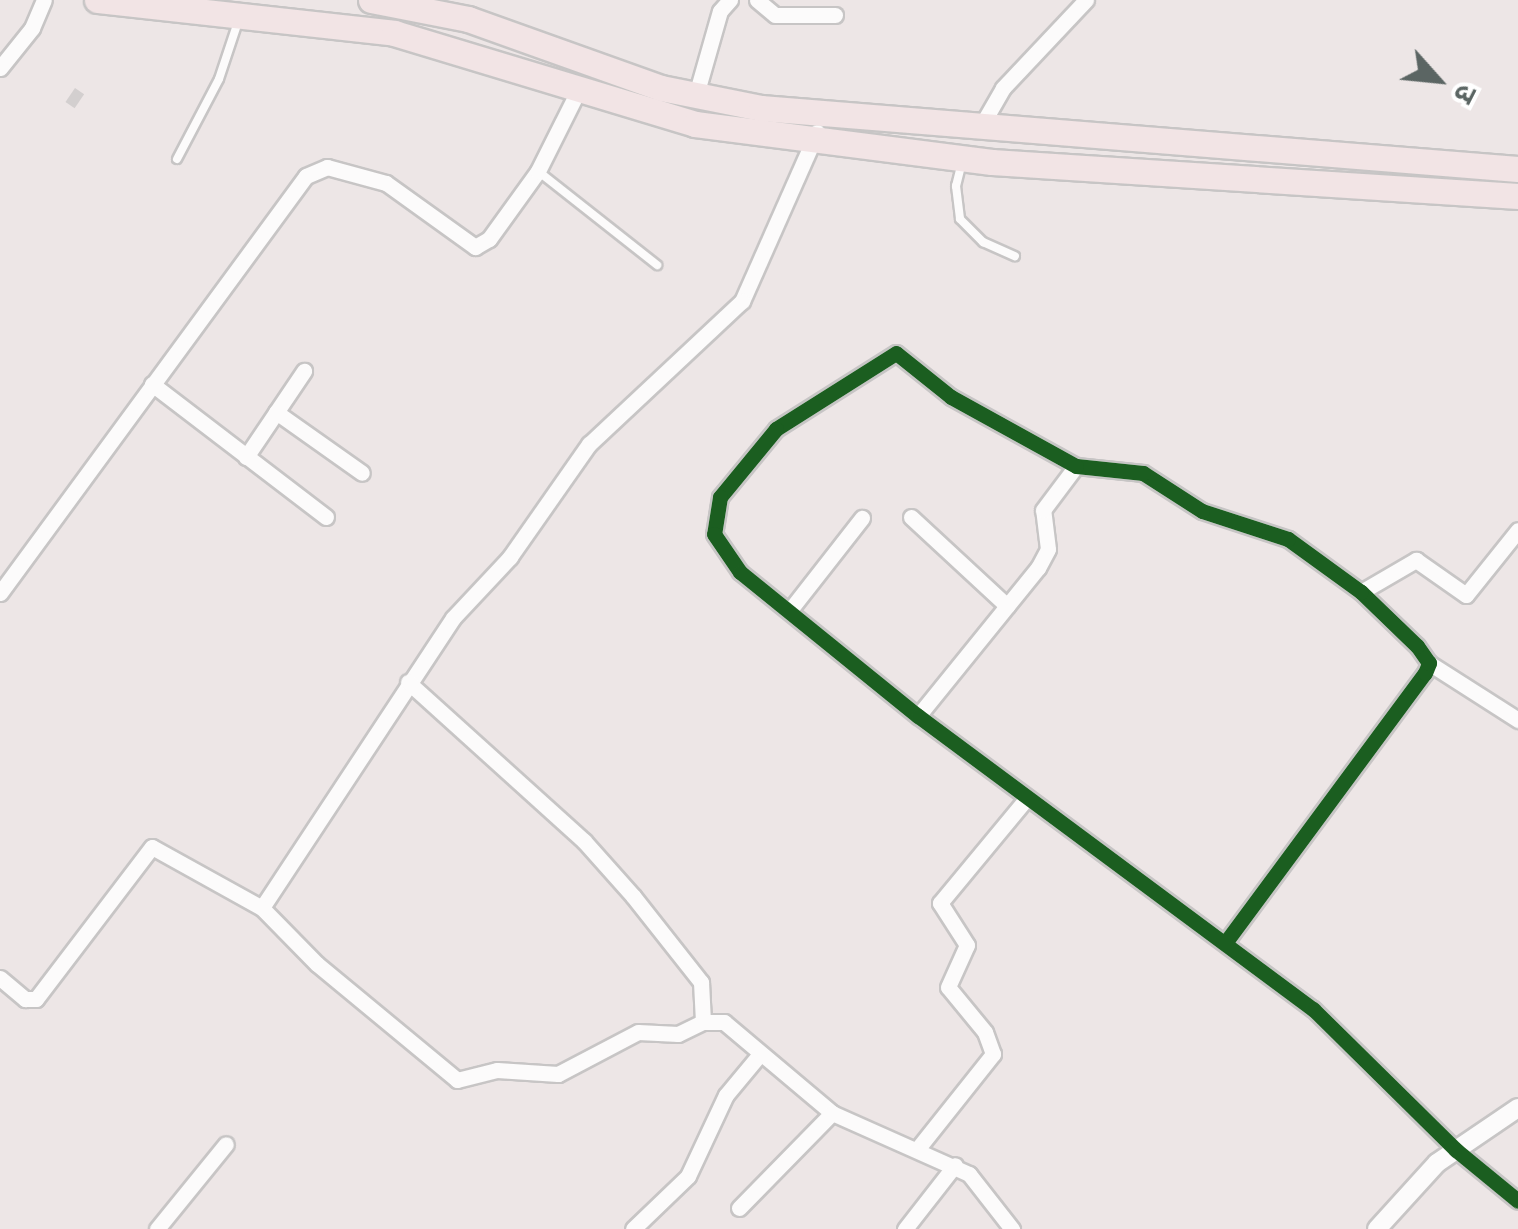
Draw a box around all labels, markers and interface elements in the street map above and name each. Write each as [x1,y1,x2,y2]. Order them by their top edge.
north arrow [1388,30,1488,130]
text: उ [1447,79,1484,109]

